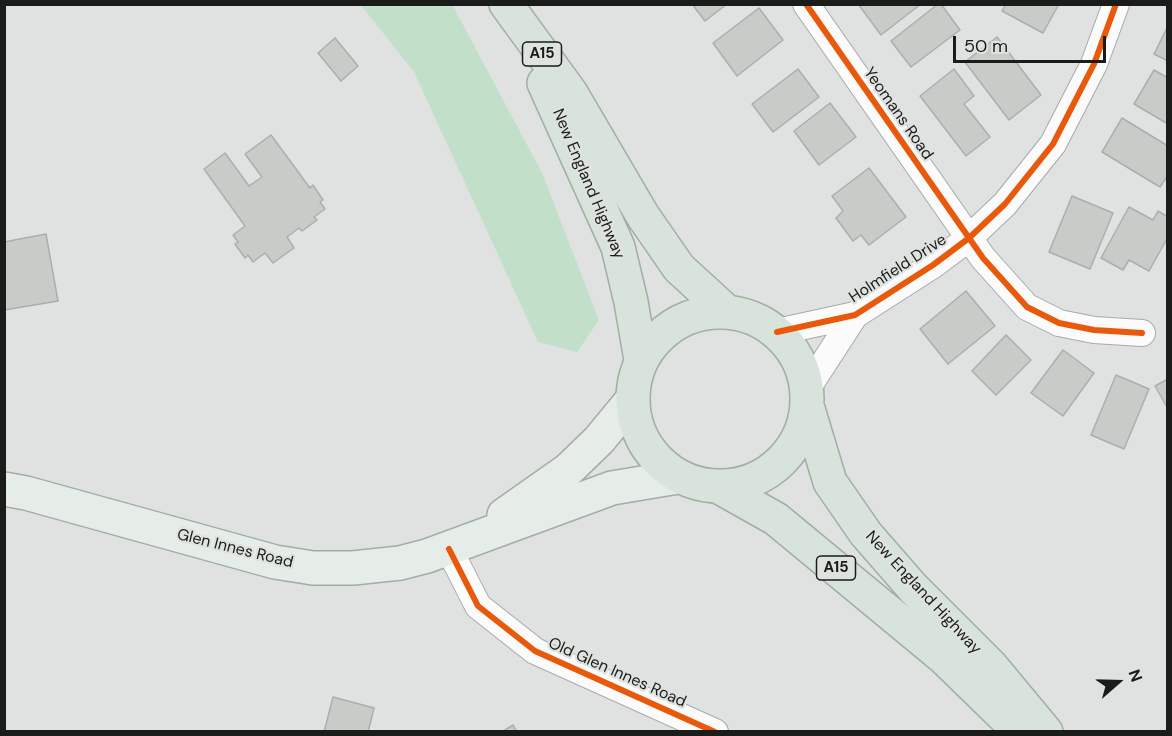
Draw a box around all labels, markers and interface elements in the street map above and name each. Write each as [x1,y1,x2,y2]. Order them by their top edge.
scale bar [956,24,1109,62]
text: 50 m [964,34,1008,58]
road number: A15 [522,42,562,66]
street label: Yeomans Road [859,64,937,164]
street label: New England Highway [548,106,628,262]
street label: Holmfield Drive [846,230,950,308]
street label: Glen Innes Road [175,525,295,573]
street label: New England Highway [861,527,985,659]
road number: A15 [816,556,856,580]
street label: Old Glen Innes Road [545,634,689,712]
north arrow [1088,652,1148,712]
text: N [1124,667,1147,685]

